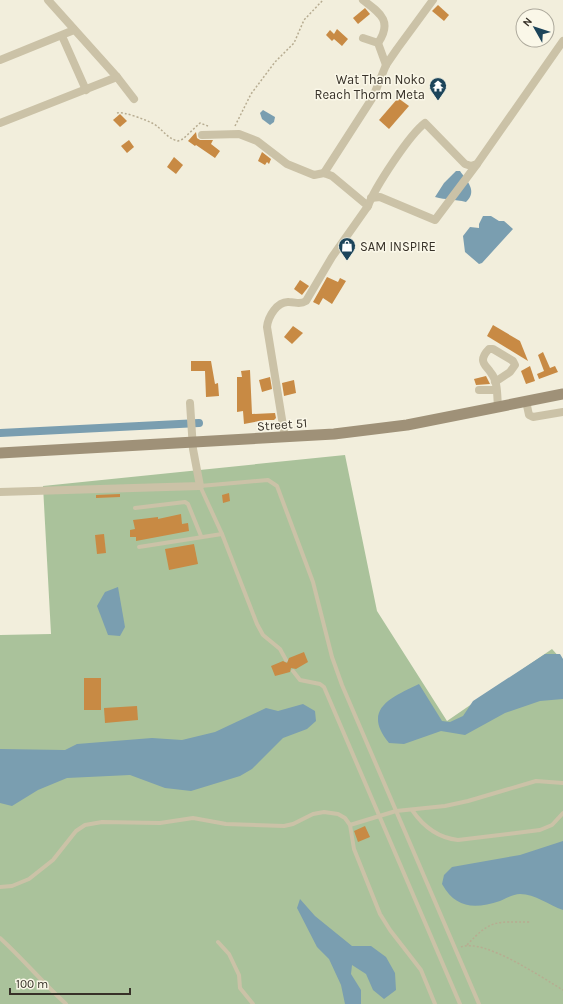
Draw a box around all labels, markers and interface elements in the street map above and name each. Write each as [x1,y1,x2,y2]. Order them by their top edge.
north arrow [515,8,555,48]
text: N [520,15,535,29]
place label: Wat Than Noko Reach Thorm Meta [314,72,425,102]
temple icon: Wat Than Noko Reach Thorm Meta [428,76,448,101]
shop icon: SAM INSPIRE [337,236,357,261]
place label: SAM INSPIRE [360,239,436,254]
street label: Street 51 [256,415,308,434]
scale bar [10,970,130,996]
text: 100 m [16,977,48,991]

